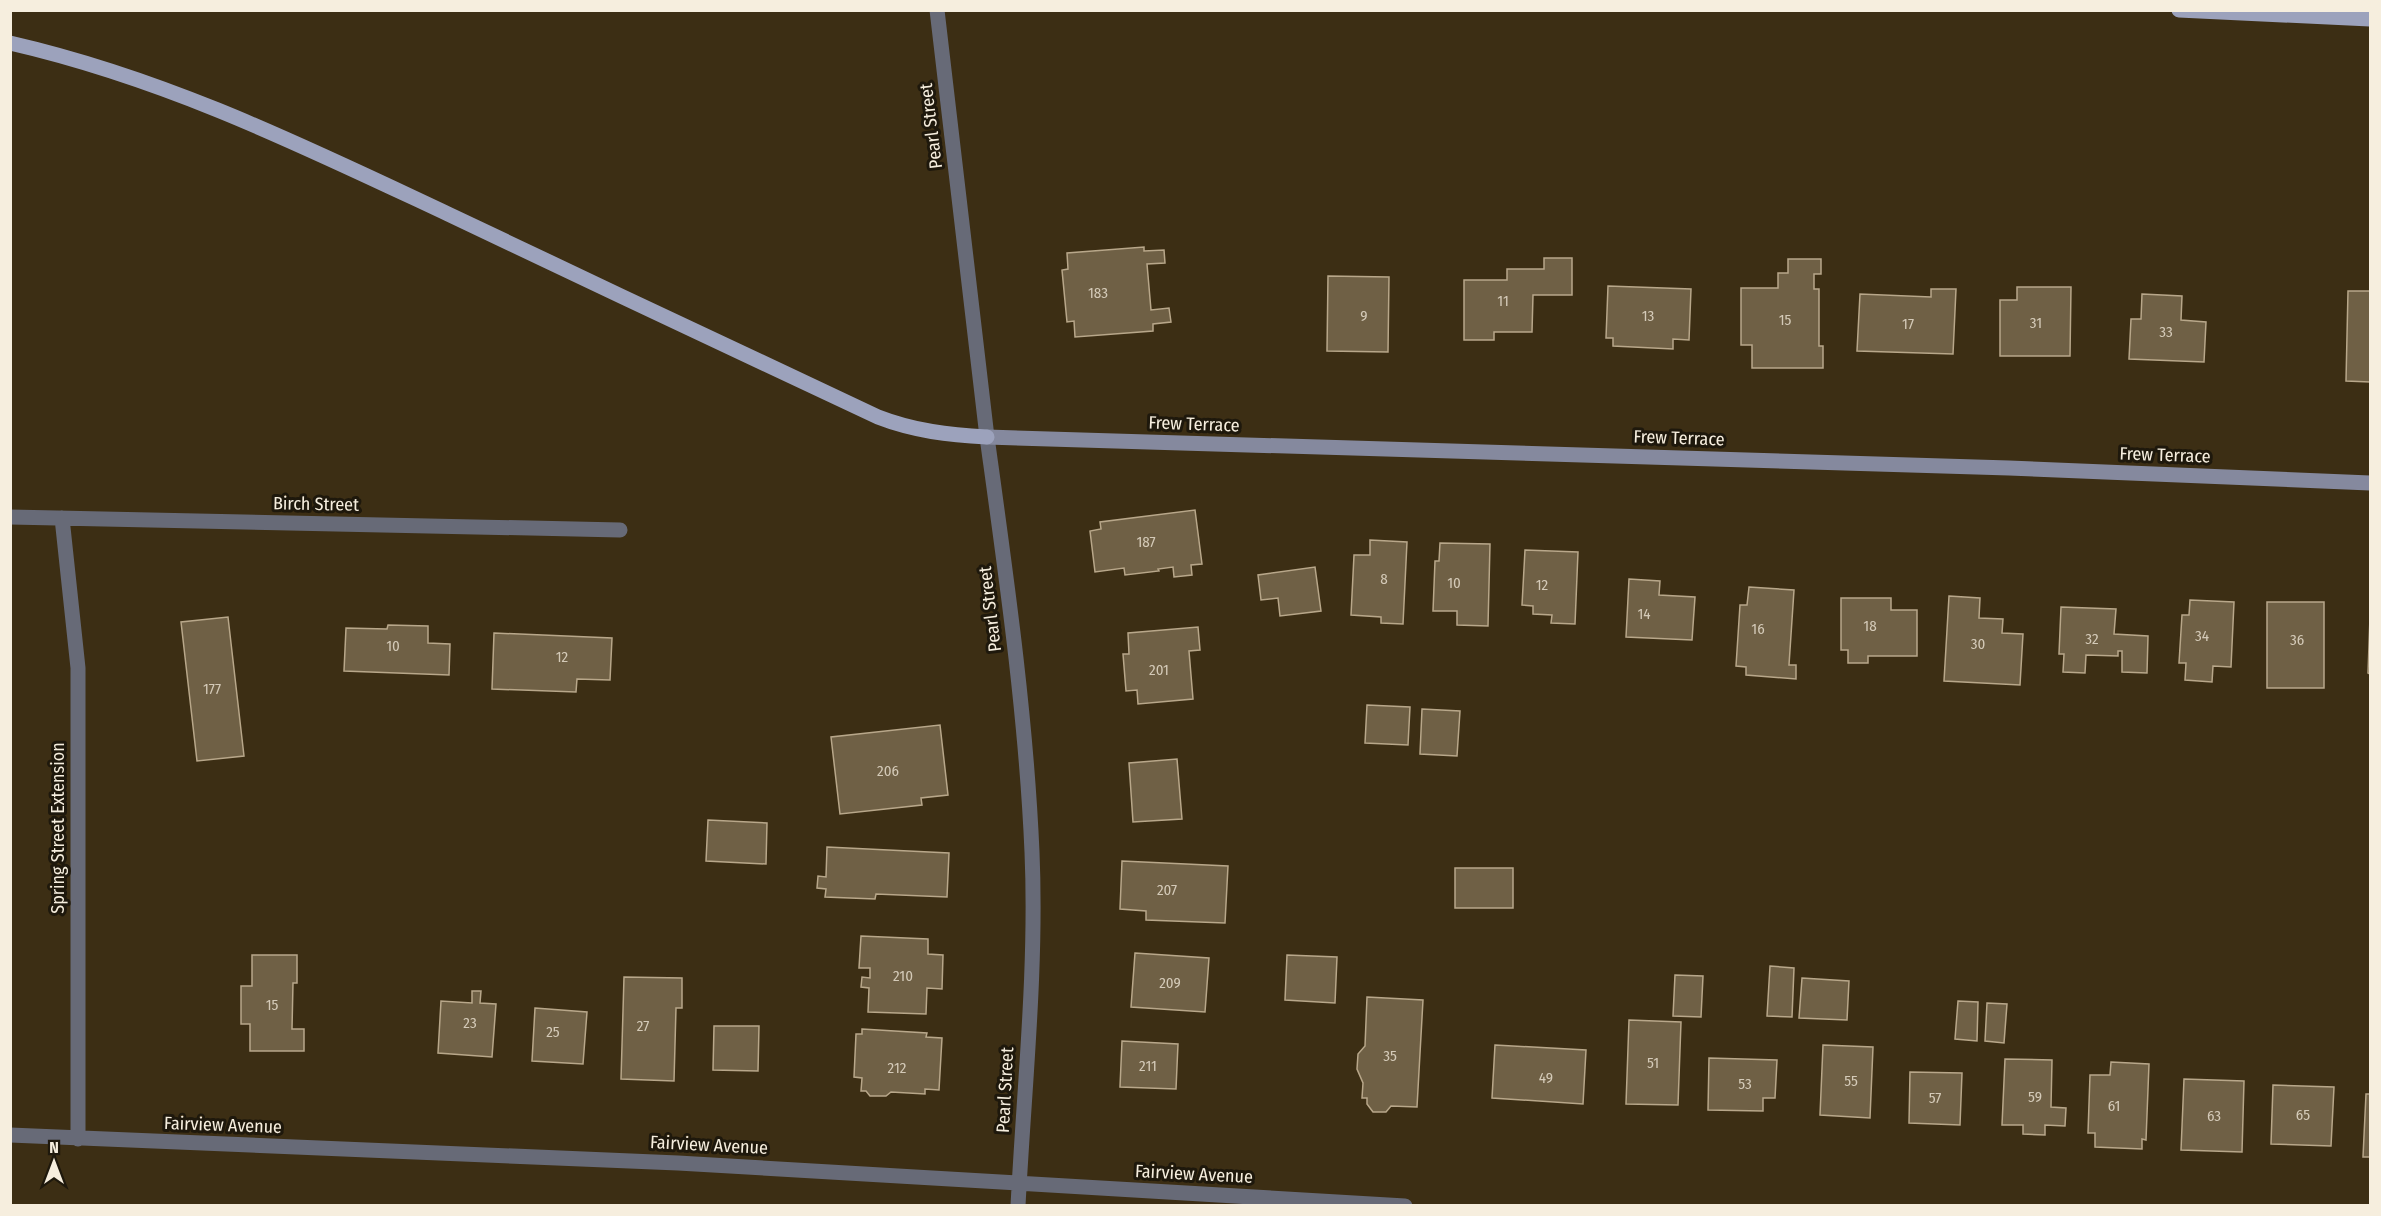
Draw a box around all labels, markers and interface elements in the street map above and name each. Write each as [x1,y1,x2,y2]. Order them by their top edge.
street label: Pearl Street [915,82,947,170]
house number: 183 [1088,284,1108,302]
house number: 11 [1497,292,1509,310]
house number: 9 [1360,307,1368,325]
house number: 13 [1642,307,1655,325]
house number: 15 [1779,311,1791,329]
house number: 31 [2030,314,2042,332]
house number: 17 [1902,315,1914,333]
house number: 33 [2159,323,2173,341]
street label: Frew Terrace [1148,411,1240,437]
street label: Frew Terrace [1633,425,1725,451]
street label: Frew Terrace [2119,442,2211,468]
street label: Birch Street [273,492,359,516]
house number: 187 [1136,533,1156,551]
street label: Pearl Street [974,565,1006,653]
house number: 8 [1380,570,1388,588]
house number: 10 [1447,574,1461,592]
house number: 12 [1536,576,1549,594]
house number: 14 [1637,605,1651,623]
house number: 18 [1863,617,1877,635]
house number: 16 [1751,620,1765,638]
house number: 34 [2195,627,2209,645]
house number: 32 [2085,630,2099,648]
house number: 36 [2290,631,2304,649]
house number: 30 [1971,635,1985,653]
house number: 10 [386,637,400,655]
house number: 12 [556,648,569,666]
house number: 201 [1149,661,1169,679]
house number: 177 [203,680,221,698]
street label: Spring Street Extension [47,742,69,914]
house number: 206 [877,762,899,780]
house number: 207 [1157,881,1177,899]
house number: 210 [893,967,913,985]
house number: 209 [1159,974,1181,992]
house number: 15 [266,996,278,1014]
house number: 23 [463,1014,477,1032]
house number: 27 [637,1017,649,1035]
house number: 25 [546,1023,560,1041]
street label: Pearl Street [992,1046,1018,1133]
house number: 35 [1383,1047,1397,1065]
house number: 51 [1647,1054,1659,1072]
house number: 211 [1139,1057,1157,1075]
house number: 212 [888,1059,907,1077]
house number: 49 [1539,1069,1553,1087]
house number: 55 [1844,1072,1858,1090]
house number: 53 [1738,1075,1752,1093]
house number: 59 [2028,1088,2042,1106]
house number: 57 [1929,1089,1941,1107]
house number: 61 [2108,1097,2120,1115]
house number: 65 [2296,1106,2310,1124]
house number: 63 [2207,1107,2221,1125]
street label: Fairview Avenue [164,1112,282,1138]
street label: Fairview Avenue [650,1131,769,1159]
north arrow [24,1132,84,1192]
text: N [49,1138,59,1157]
street label: Fairview Avenue [1135,1160,1254,1188]

